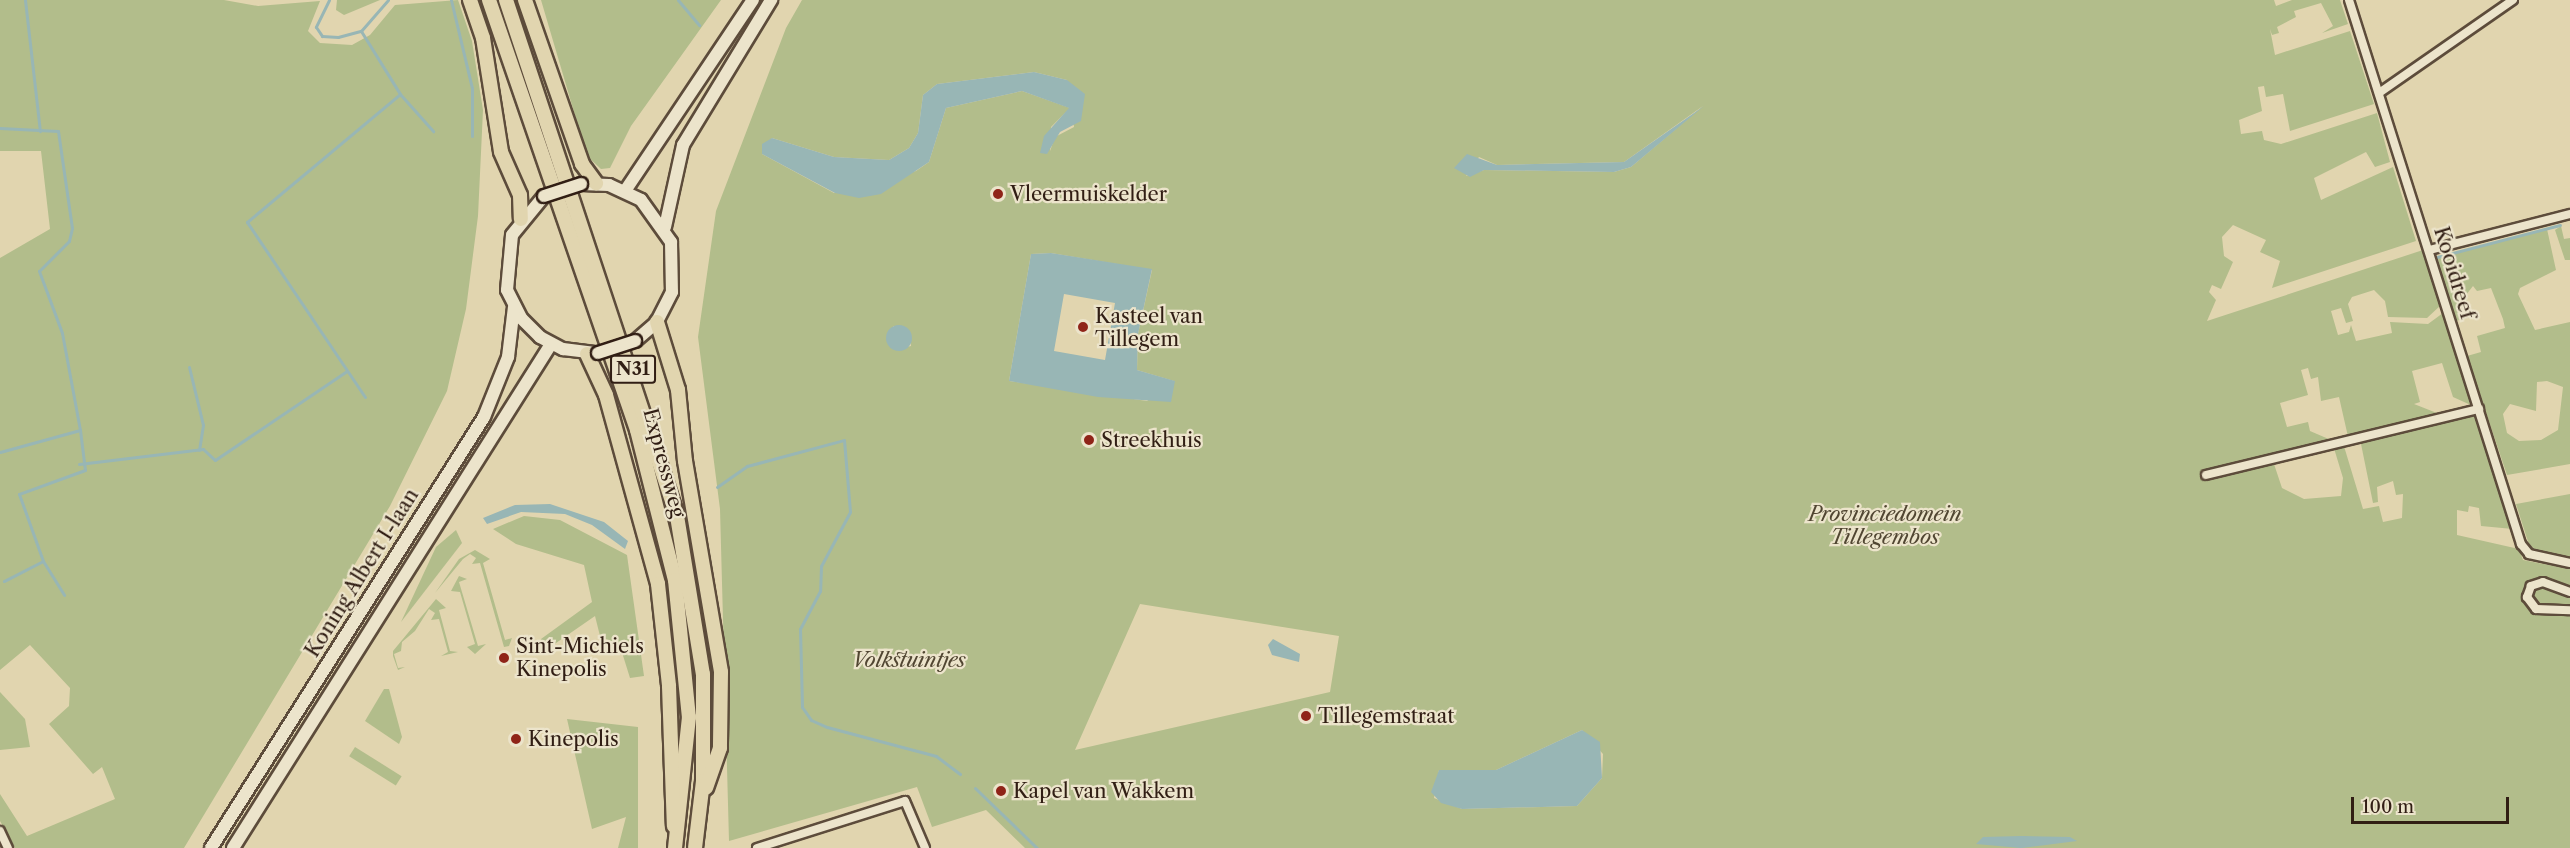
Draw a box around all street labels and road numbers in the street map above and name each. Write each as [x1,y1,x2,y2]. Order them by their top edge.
street label: Kooidreef [2429,224,2479,322]
road number: N31 [609,354,657,384]
street label: Expressweg [638,406,690,520]
street label: Koning Albert I-laan [300,484,424,662]

